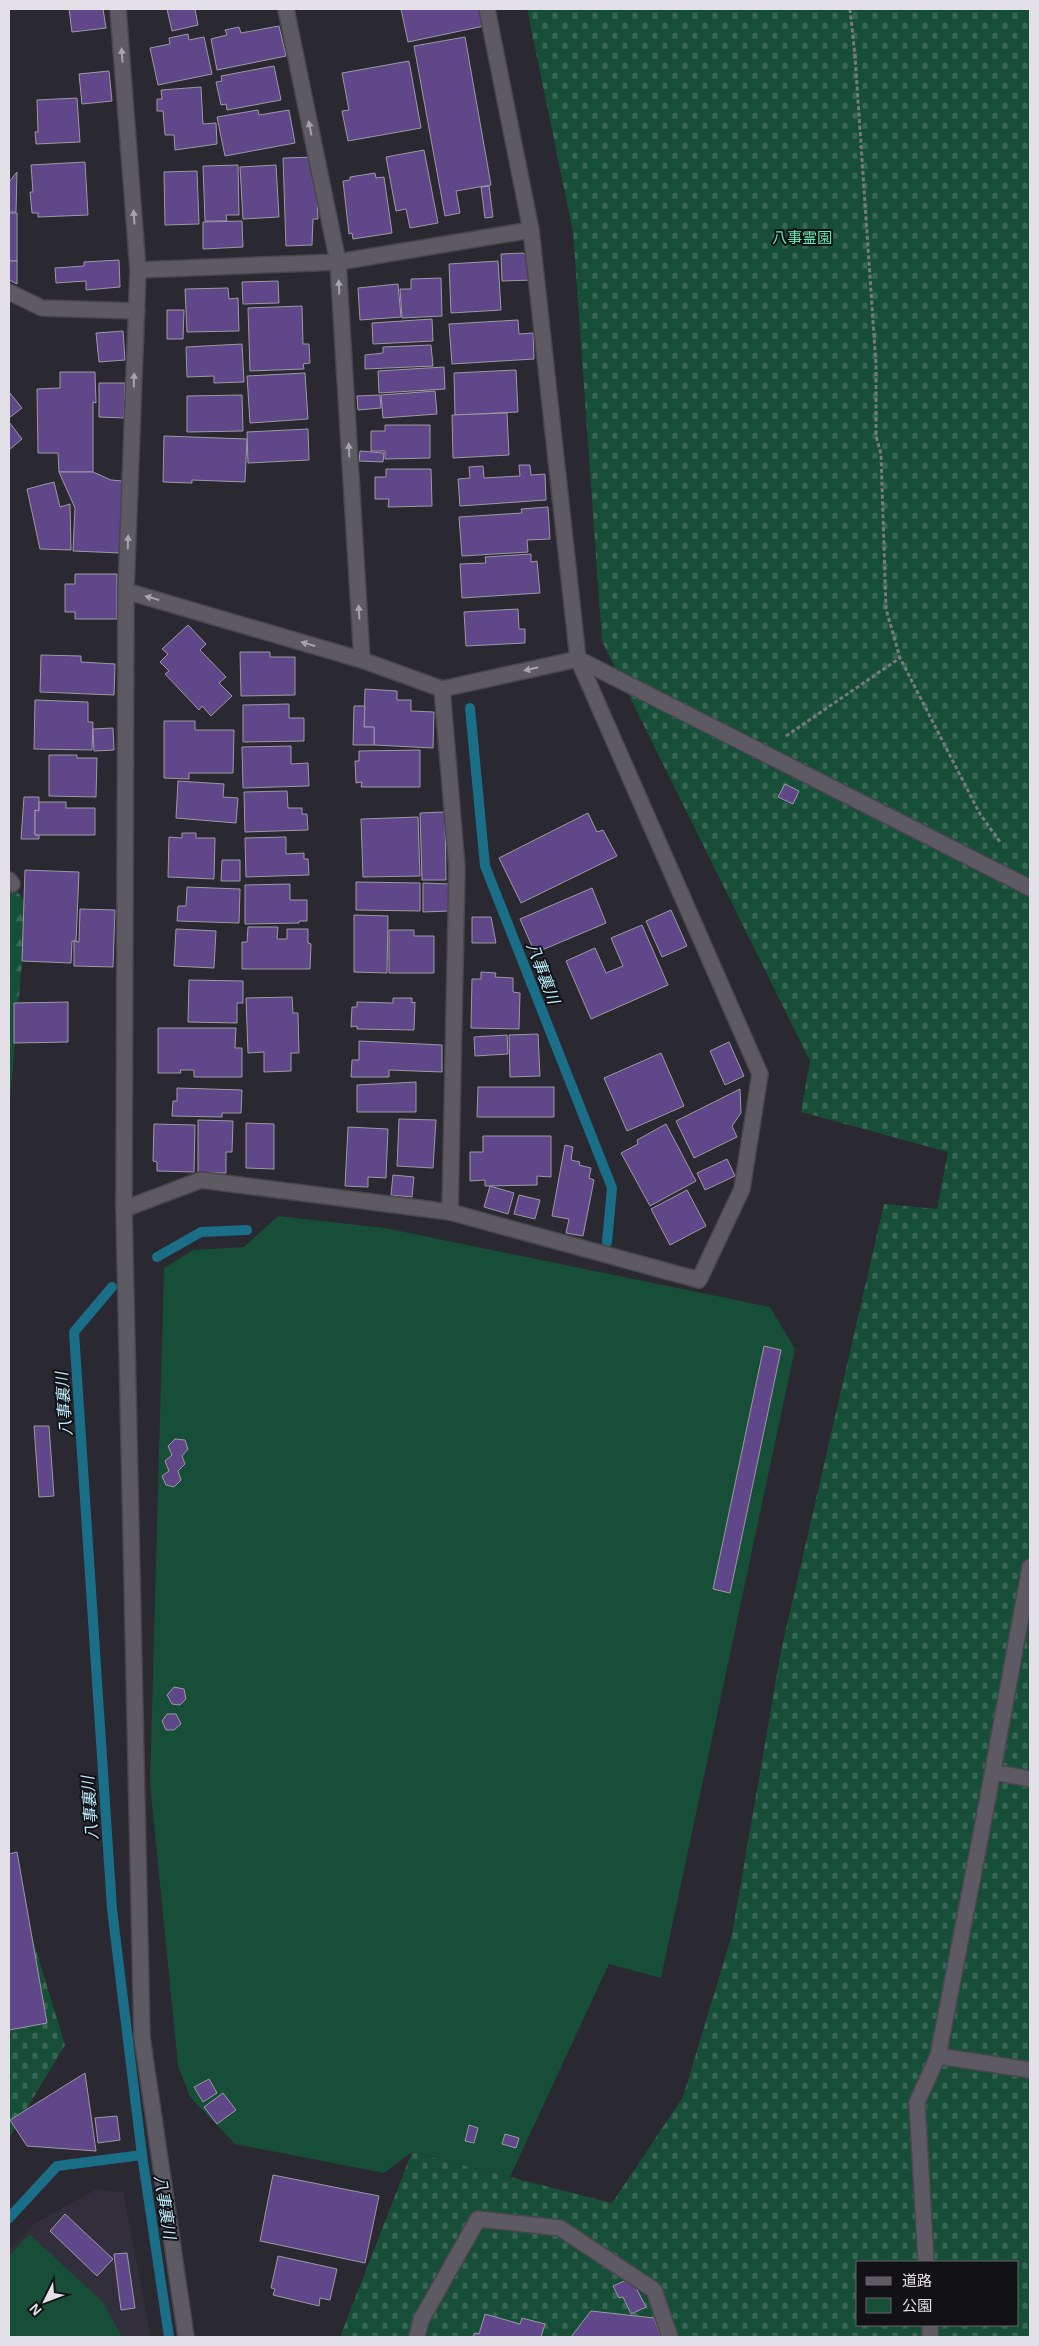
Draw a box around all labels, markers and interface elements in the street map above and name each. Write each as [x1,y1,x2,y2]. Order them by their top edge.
one-way arrow [118,47,126,63]
one-way arrow [306,120,314,135]
one-way arrow [130,209,138,225]
park label: 八事霊園 [772,229,832,246]
one-way arrow [335,279,343,295]
one-way arrow [130,371,138,387]
one-way arrow [345,441,353,457]
one-way arrow [124,534,132,550]
one-way arrow [144,594,159,602]
one-way arrow [354,604,362,620]
one-way arrow [300,640,315,648]
one-way arrow [523,665,538,673]
water label: 八事裏川 [524,940,563,1008]
water label: 八事裏川 [53,1369,75,1437]
water label: 八事裏川 [79,1773,101,1841]
water label: 八事裏川 [152,2174,179,2242]
legend [856,2261,1019,2326]
text: 道路 [902,2272,932,2289]
north arrow [20,2276,70,2326]
text: 公園 [902,2297,932,2314]
text: N [26,2301,45,2319]

